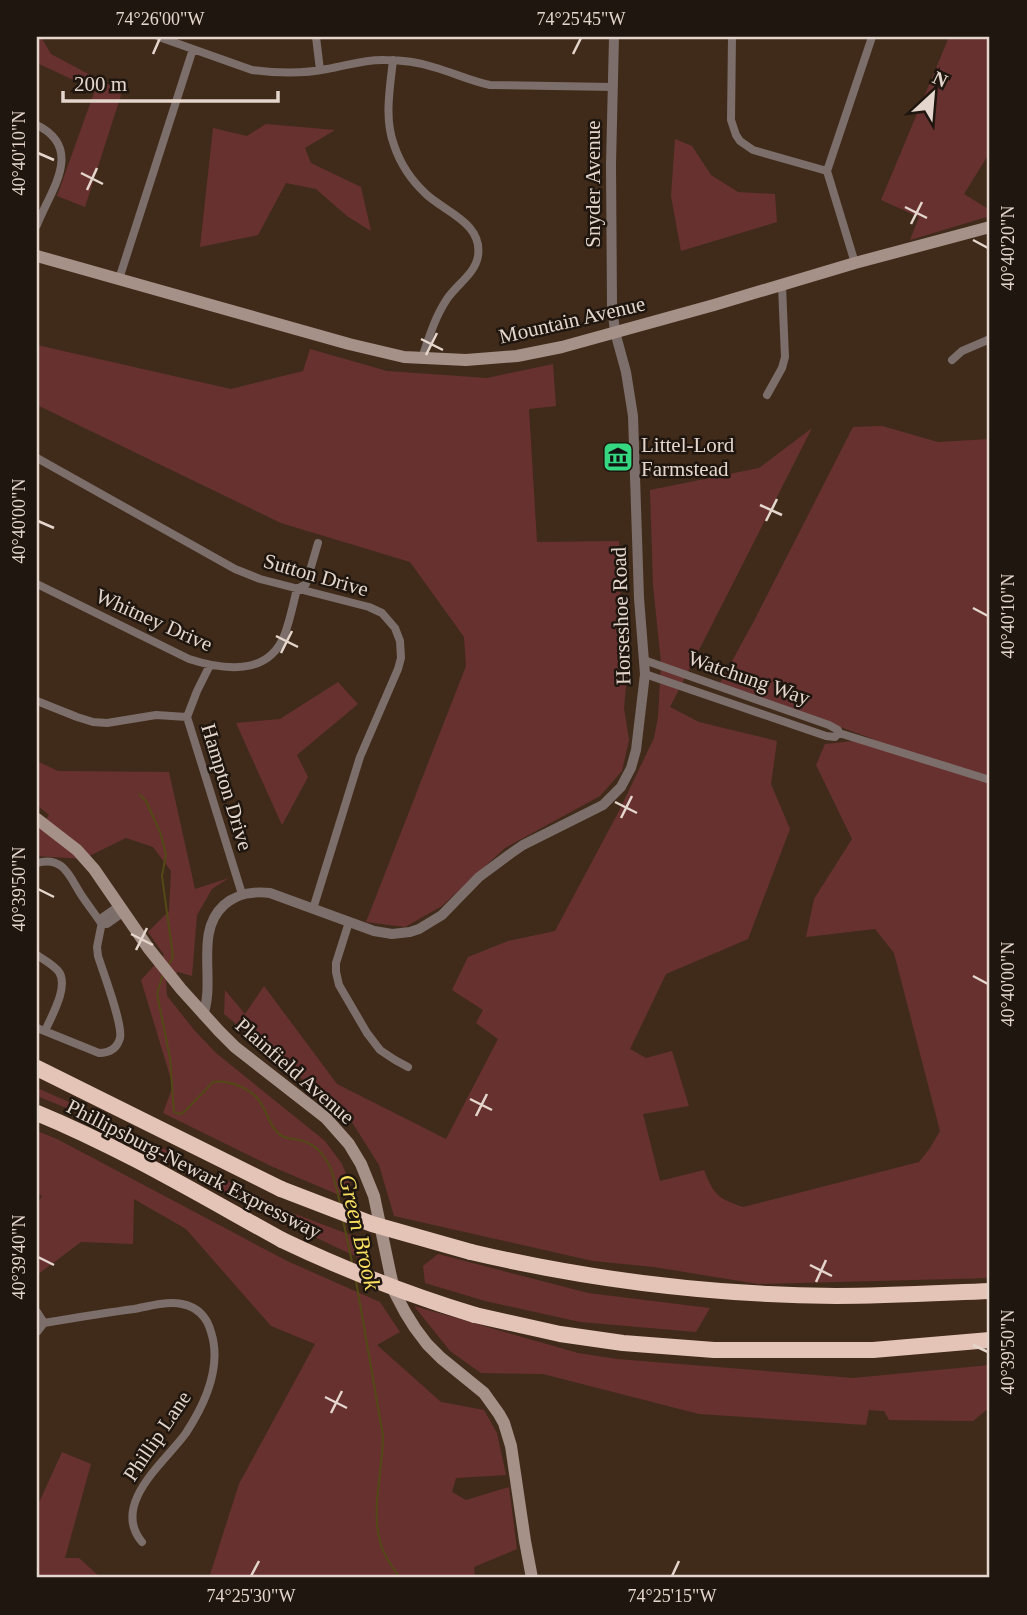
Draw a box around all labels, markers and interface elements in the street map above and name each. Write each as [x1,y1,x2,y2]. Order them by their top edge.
text: 74°26'00"W [116,9,204,29]
text: 74°25'45"W [537,9,625,29]
scale bar [63,60,278,104]
north arrow [898,60,968,130]
text: N [929,67,951,92]
text: 200 m [74,72,127,96]
text: 40°40'10"N [9,111,29,195]
street label: Snyder Avenue [581,120,605,248]
text: 40°40'20"N [998,206,1018,290]
street label: Mountain Avenue [496,291,648,349]
place label: Littel-Lord Farmstead [641,433,735,481]
museum icon: Littel-Lord Farmstead [601,440,635,474]
text: 40°40'00"N [9,479,29,563]
street label: Horseshoe Road [607,546,635,685]
street label: Sutton Drive [261,549,371,601]
text: 40°40'10"N [998,574,1018,658]
street label: Whitney Drive [92,584,216,656]
street label: Watchung Way [685,646,814,710]
street label: Hampton Drive [196,721,258,853]
text: 40°39'50"N [9,847,29,931]
text: 40°40'00"N [998,942,1018,1026]
street label: Plainfield Avenue [231,1013,359,1129]
street label: Phillipsburg-Newark Expressway [63,1094,326,1244]
water label: Green Brook [334,1172,385,1293]
text: 40°39'40"N [9,1215,29,1299]
text: 40°39'50"N [998,1310,1018,1394]
street label: Phillip Lane [118,1386,196,1486]
text: 74°25'30"W [207,1586,295,1606]
text: 74°25'15"W [628,1586,716,1606]

